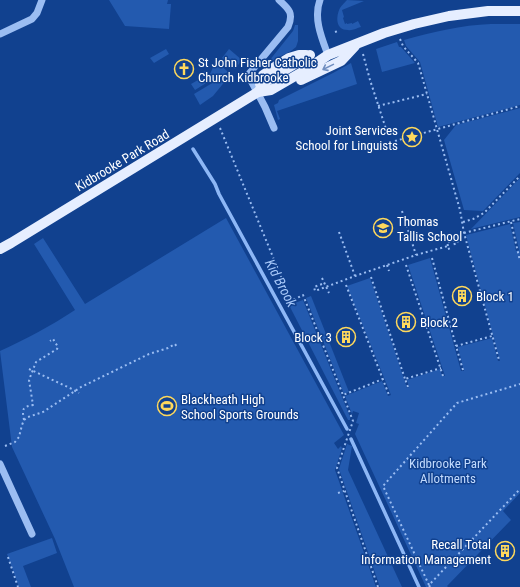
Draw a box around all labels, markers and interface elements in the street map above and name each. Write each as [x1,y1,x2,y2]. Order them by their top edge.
place label: St John Fisher Catholic Church Kidbrooke [198,55,317,85]
church icon: St John Fisher Catholic Church Kidbrooke [173,58,195,80]
one-way arrow [323,64,335,71]
place label: Joint Services School for Linguists [296,123,398,153]
street label: Kidbrooke Park Road [73,126,172,194]
place icon: Joint Services School for Linguists [401,126,423,148]
place label: Thomas Tallis School [397,214,462,244]
school or university icon: Thomas Tallis School [372,217,394,239]
water label: Kid Brook [262,256,301,310]
building icon: Block 1 [451,285,473,307]
place label: Block 1 [476,289,514,304]
building icon: Block 2 [395,311,417,333]
place label: Block 2 [420,315,458,330]
building icon: Block 3 [335,326,357,348]
place label: Block 3 [294,330,332,345]
place label: Blackheath High School Sports Grounds [181,392,299,422]
sports icon: Blackheath High School Sports Grounds [156,395,178,417]
park label: Kidbrooke Park Allotments [409,456,487,486]
place label: Recall Total Information Management [361,537,491,567]
building icon: Recall Total Information Management [494,540,516,562]

